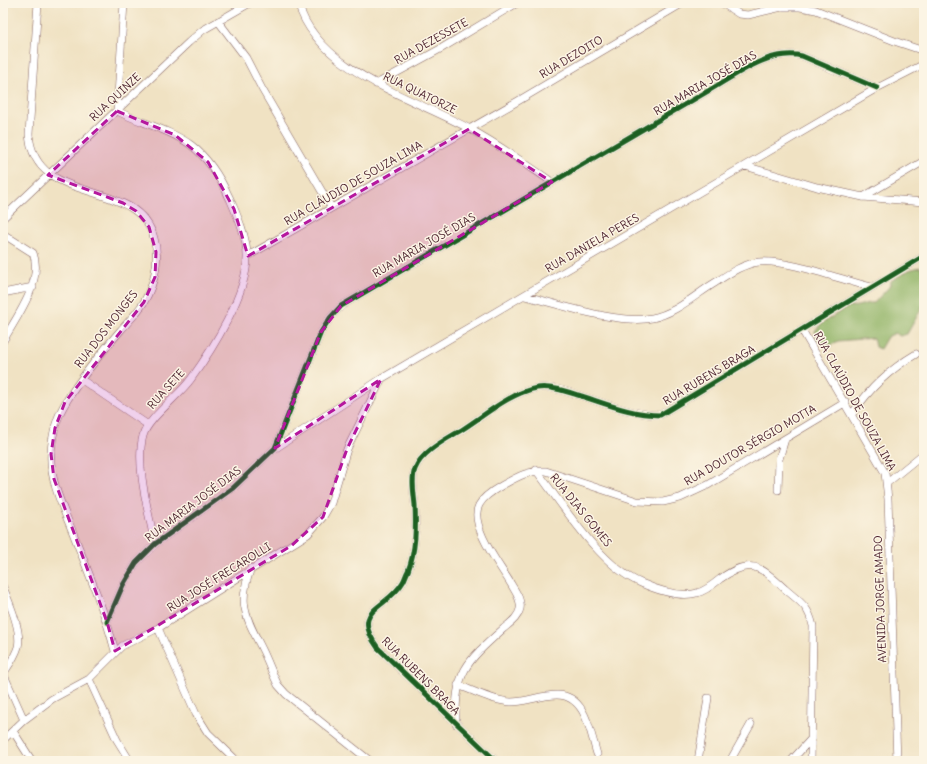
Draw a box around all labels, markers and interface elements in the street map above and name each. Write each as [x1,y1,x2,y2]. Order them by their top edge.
street label: RUA DEZESSETE [392,15,470,67]
street label: RUA DEZOITO [537,33,605,81]
street label: RUA MARIA JOSÉ DIAS [650,47,759,118]
street label: RUA QUATORZE [381,69,459,117]
street label: RUA QUINZE [86,70,144,124]
street label: RUA CLÁUDIO DE SOUZA LIMA [281,137,425,228]
street label: RUA MARIA JOSÉ DIAS [369,209,478,280]
street label: RUA DANIELA PERES [543,210,641,276]
street label: RUA DOS MONGES [71,287,141,371]
street label: RUA CLAÚDIO DE SOUZA LIMA [811,328,900,473]
street label: RUA RUBENS BRAGA [660,342,758,408]
street label: RUA SETE [144,366,188,412]
street label: RUA DOUTOR SÉRGIO MOTTA [681,401,818,489]
street label: RUA MARIA JOSÉ DIAS [142,462,244,545]
street label: RUA DIAS GOMES [547,471,615,549]
street label: AVENIDA JORGE AMADO [871,535,889,663]
street label: RUA JOSÉ FRECAROLLI [164,538,274,615]
street label: RUA RUBENS BRAGA [379,634,463,718]

